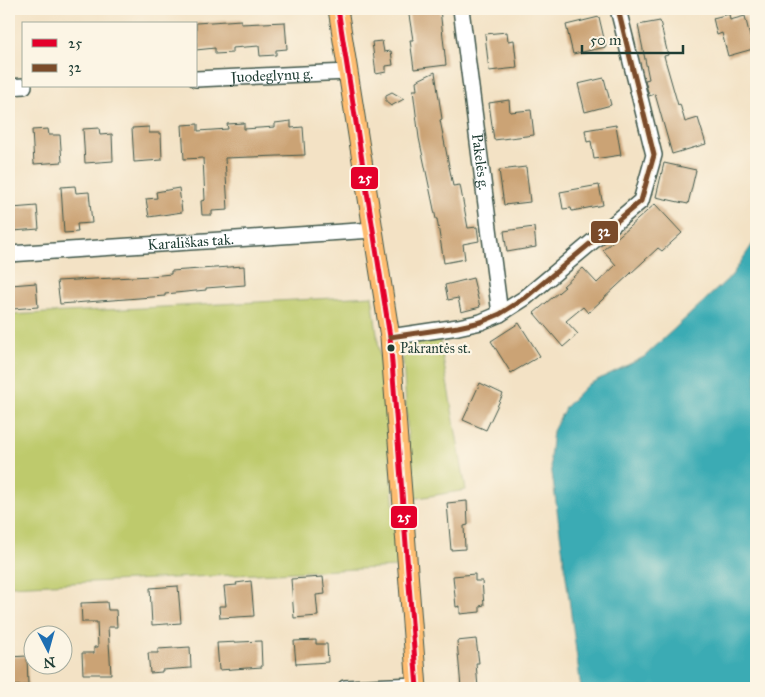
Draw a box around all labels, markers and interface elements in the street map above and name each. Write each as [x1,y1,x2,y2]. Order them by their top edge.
legend [22,22,198,88]
scale bar [582,22,684,54]
text: 50 m [590,31,622,49]
text: 25 [68,34,82,52]
text: 32 [68,58,82,76]
street label: Juodeglynų g. [228,65,314,87]
street label: Pakelės g. [468,132,493,191]
line badge: 25 [350,166,379,190]
text: 25 [358,170,372,187]
line badge: 32 [590,220,619,244]
text: 32 [598,223,611,241]
street label: Karališkas tak. [147,230,234,254]
place label: Pakrantės st. [400,340,471,357]
marker: Pakrantės st. [386,343,396,353]
line badge: 25 [390,505,418,529]
text: 25 [397,509,411,526]
north arrow [22,624,72,674]
text: N [42,653,56,672]

